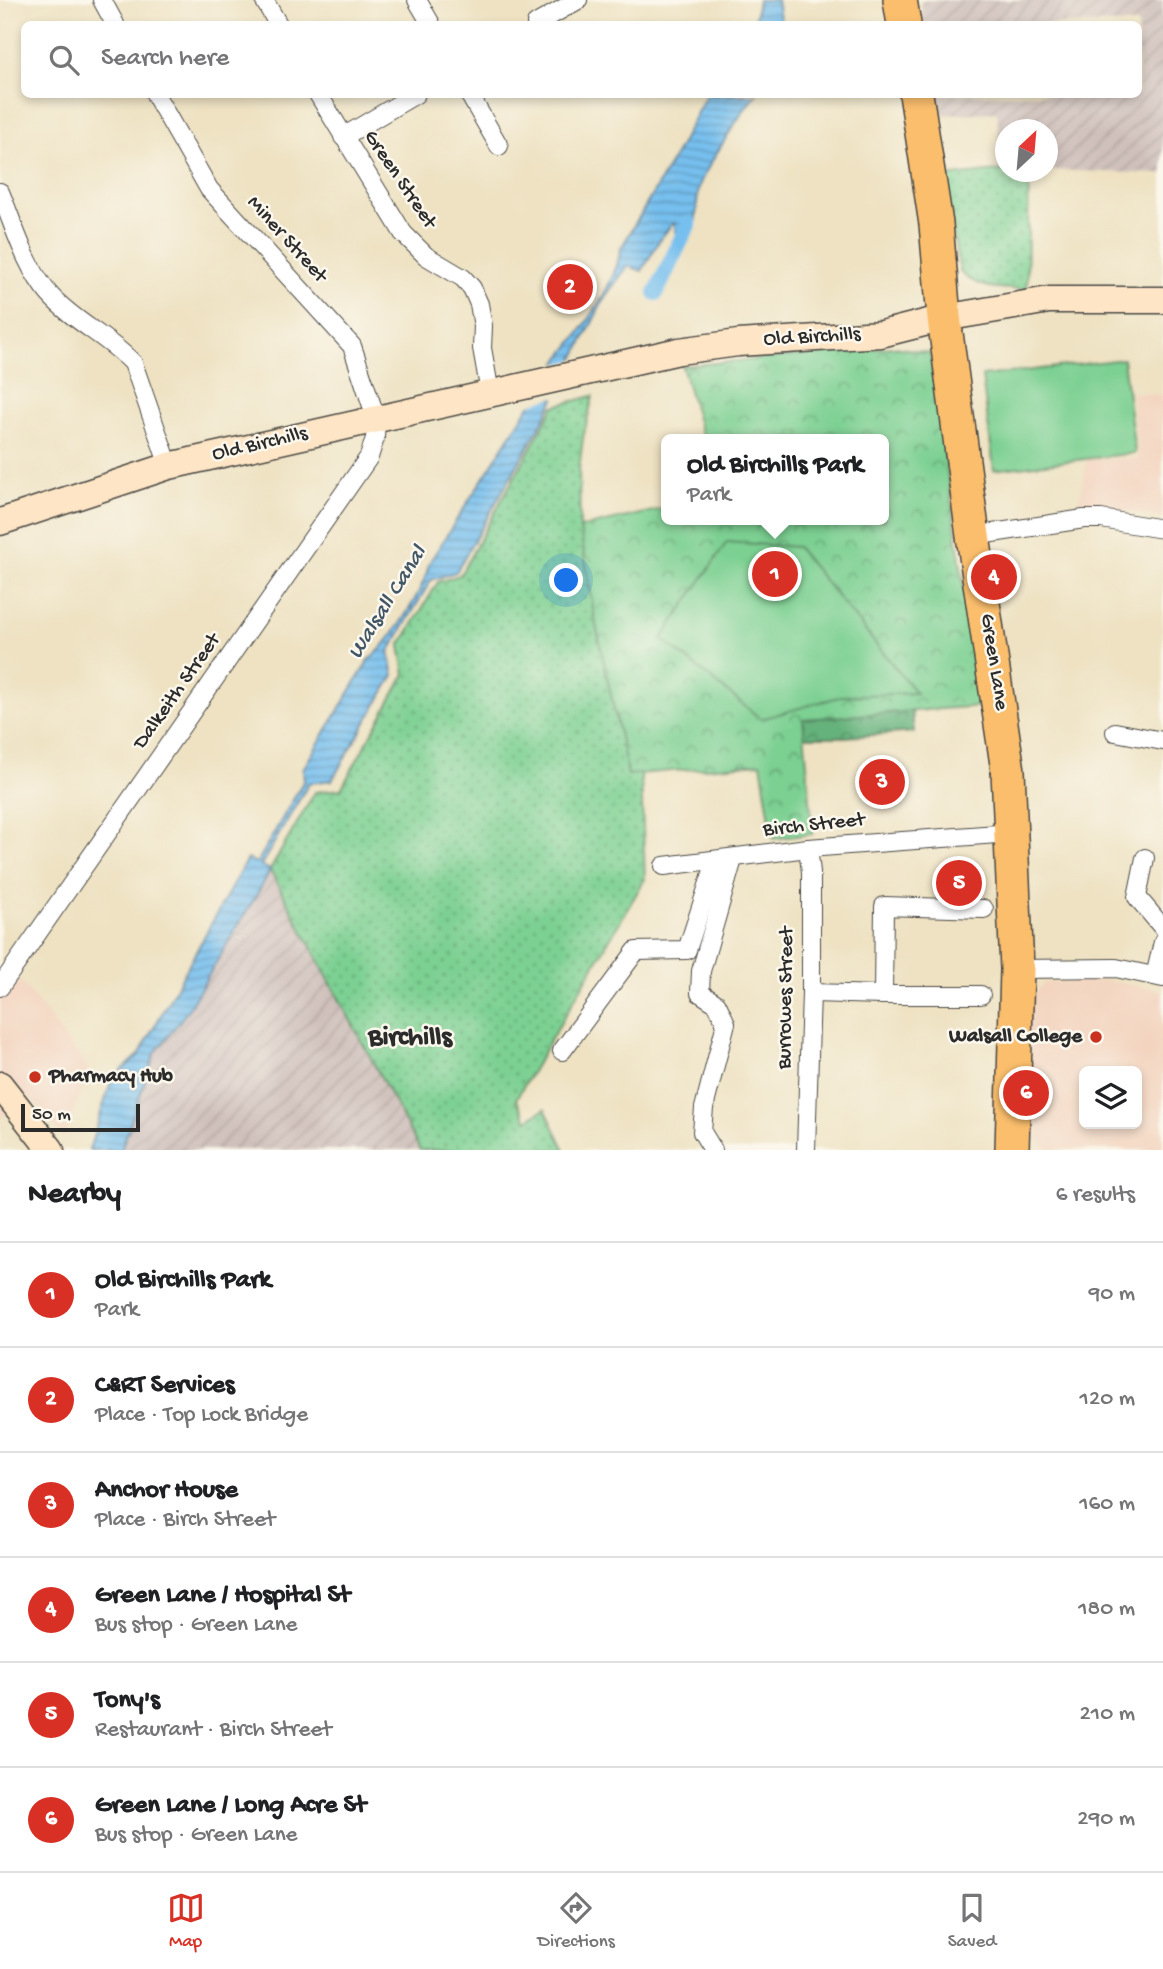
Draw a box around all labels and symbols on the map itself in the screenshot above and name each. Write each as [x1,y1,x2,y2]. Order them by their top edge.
north arrow [995,119,1058,182]
street label: Green Street [357,126,442,236]
street label: Miner Street [240,191,333,290]
pin: 2 [547,261,593,313]
street label: Old Birchills [763,323,862,353]
street label: Old Birchills [210,422,311,468]
water label: Walsall Canal [343,540,434,665]
pin: 1 [752,548,798,600]
pin: 4 [971,551,1017,603]
your location [549,563,583,597]
street label: Green Lane [973,612,1013,713]
street label: Dalkeith Street [128,627,229,756]
pin: 3 [859,756,905,808]
street label: Birch Street [761,808,868,844]
pin: 5 [936,857,982,909]
street label: Burrowes Street [773,924,801,1070]
district label: Birchills [367,1022,453,1055]
place label: Walsall College [948,1025,1083,1050]
marker: Walsall College [1088,1029,1104,1045]
place label: Pharmacy Hub [48,1065,173,1090]
pin: 6 [1003,1067,1049,1119]
marker: Pharmacy Hub [27,1069,43,1085]
scale bar [21,1101,140,1133]

